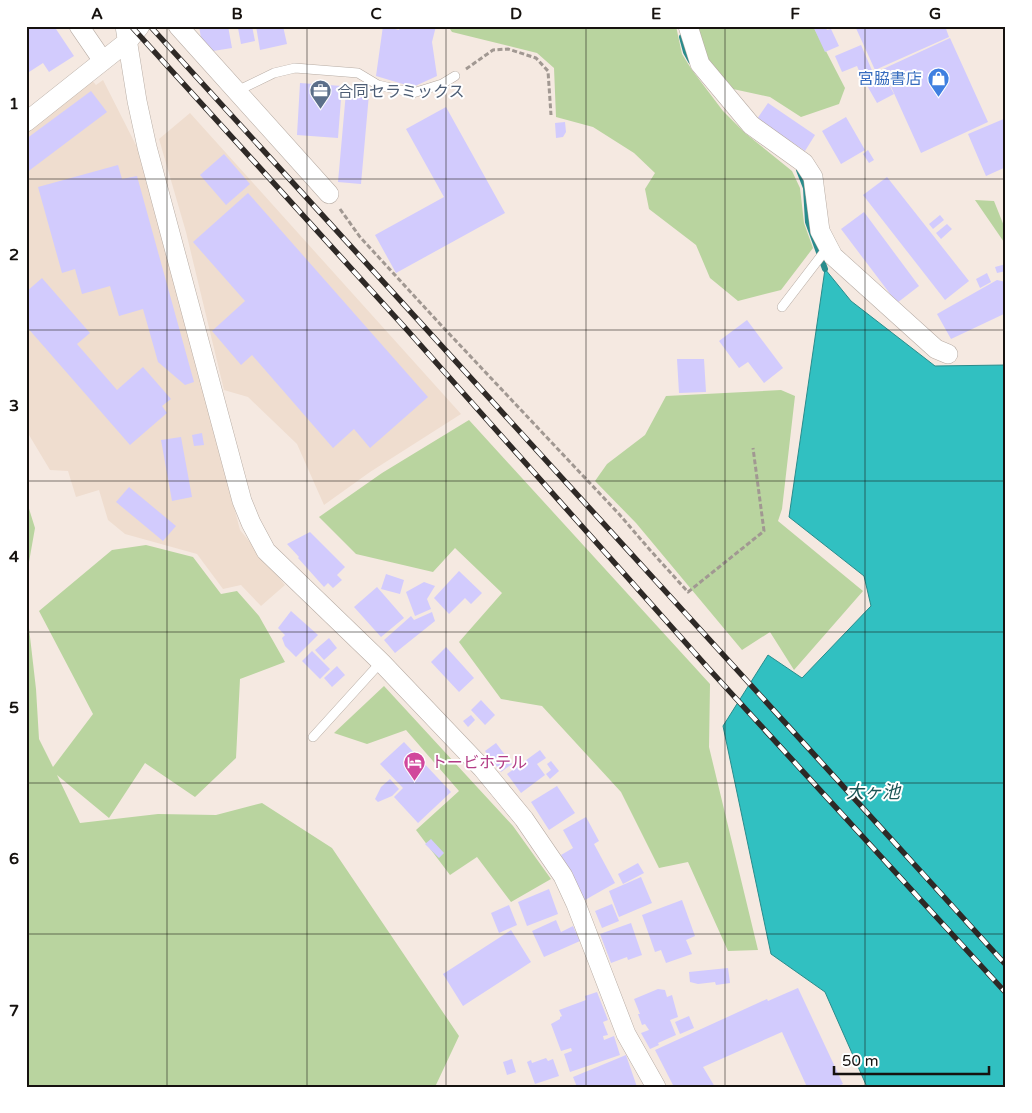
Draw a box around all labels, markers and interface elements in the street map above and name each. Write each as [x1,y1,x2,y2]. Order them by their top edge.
text: A [91,4,103,24]
text: B [231,4,243,24]
text: C [370,4,382,24]
text: D [510,4,522,24]
text: E [651,4,661,24]
text: F [790,4,800,24]
text: G [929,4,941,24]
shop icon: 宮脇書店 [926,66,950,97]
place label: 宮脇書店 [858,69,922,89]
office icon: 合同セラミックス [309,79,333,110]
place label: 合同セラミックス [337,82,465,102]
text: 1 [9,94,19,114]
text: 2 [9,245,19,265]
text: 3 [9,396,19,416]
text: 4 [9,547,19,567]
text: 5 [9,698,19,718]
hotel icon: トービホテル [403,750,427,781]
place label: トービホテル [431,753,527,773]
water label: 大ヶ池 [846,781,902,803]
text: 6 [9,849,19,869]
text: 7 [9,1001,19,1021]
scale bar [834,1043,990,1075]
text: 50 m [842,1052,879,1070]

